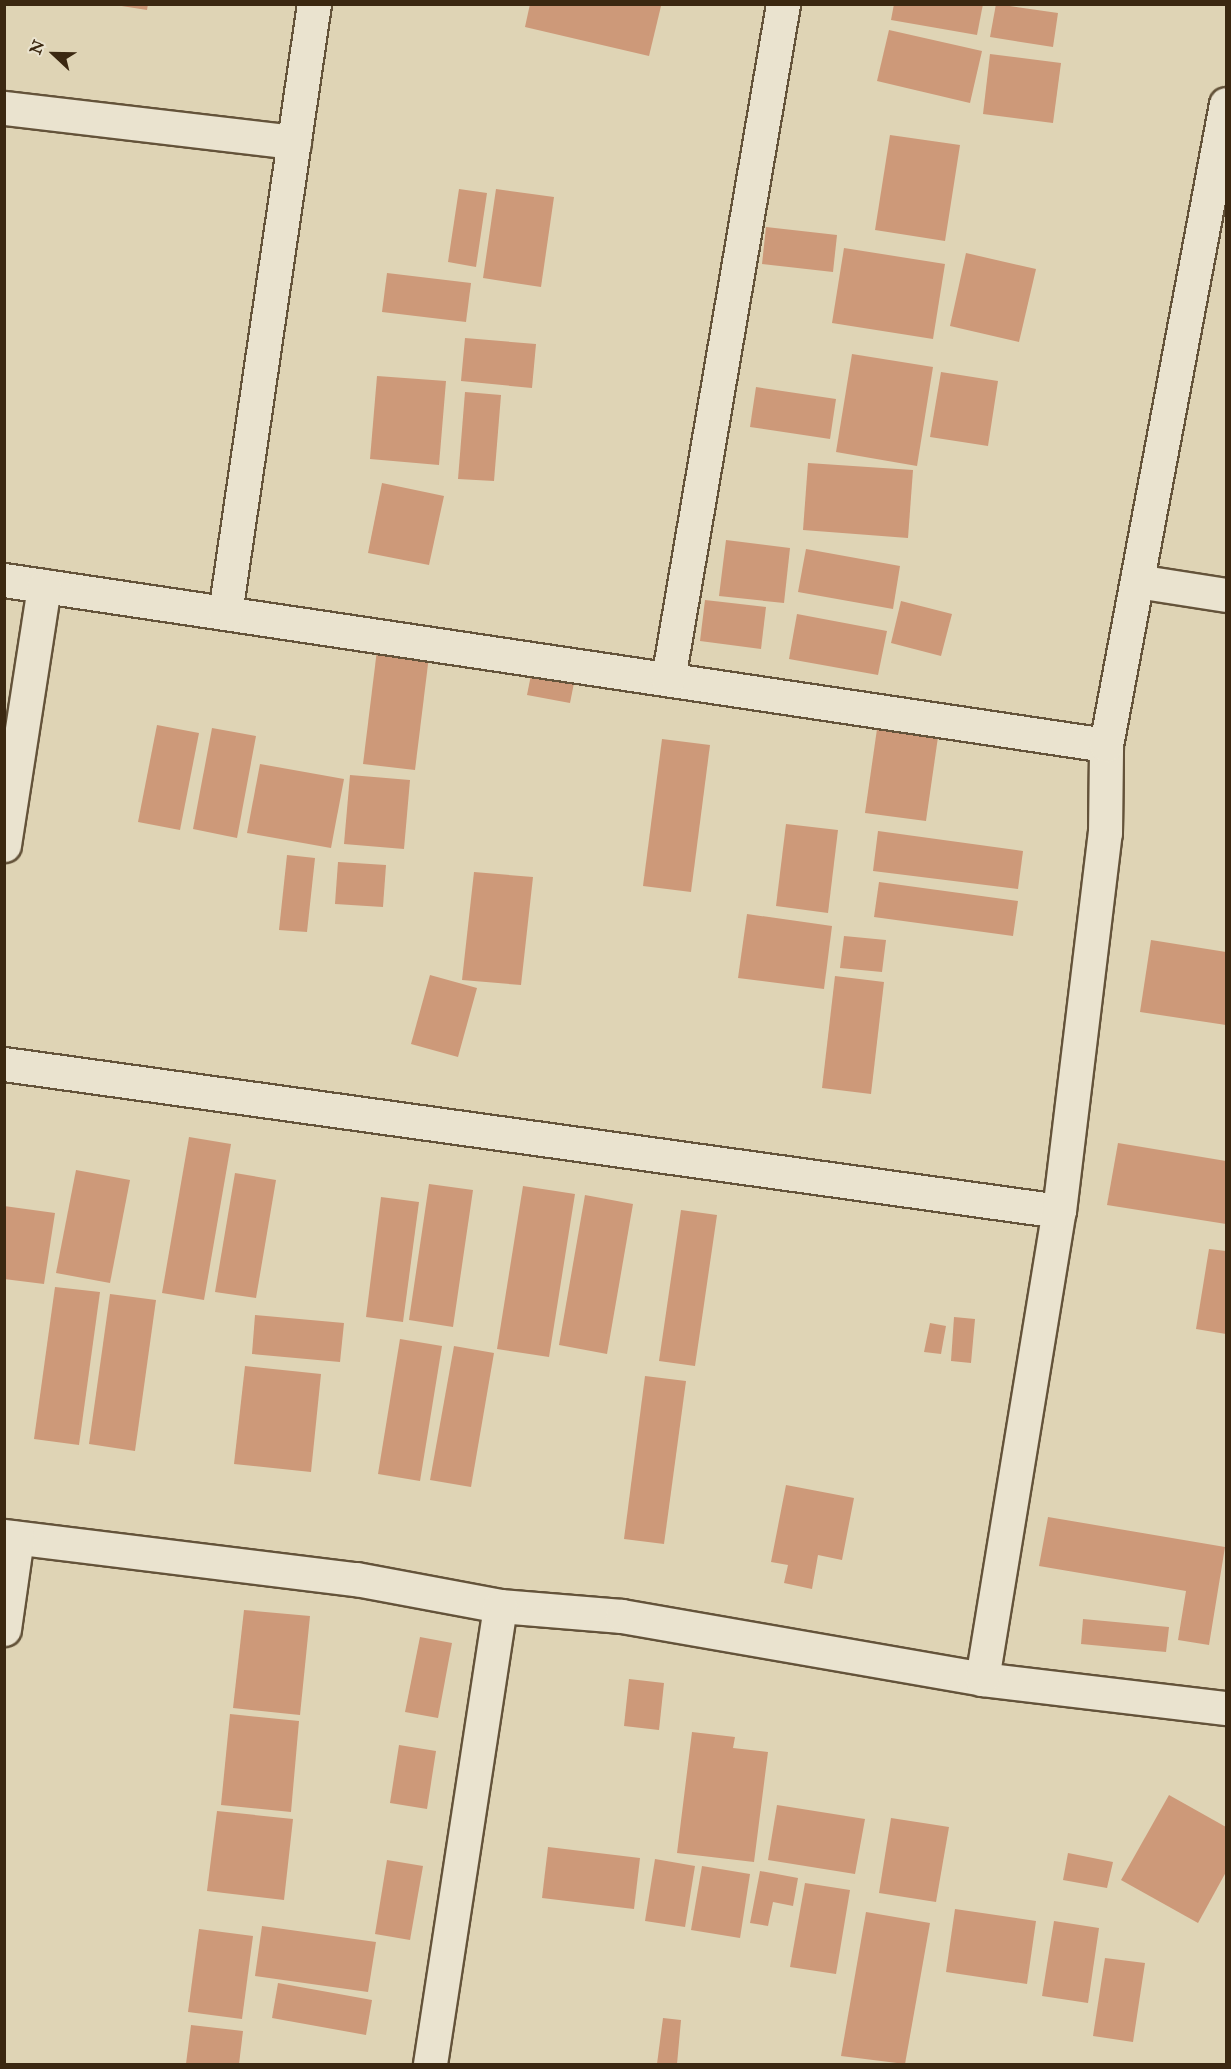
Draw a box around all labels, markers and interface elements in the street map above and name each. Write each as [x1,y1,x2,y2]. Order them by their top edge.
north arrow [24,24,84,84]
text: N [25,37,48,57]

